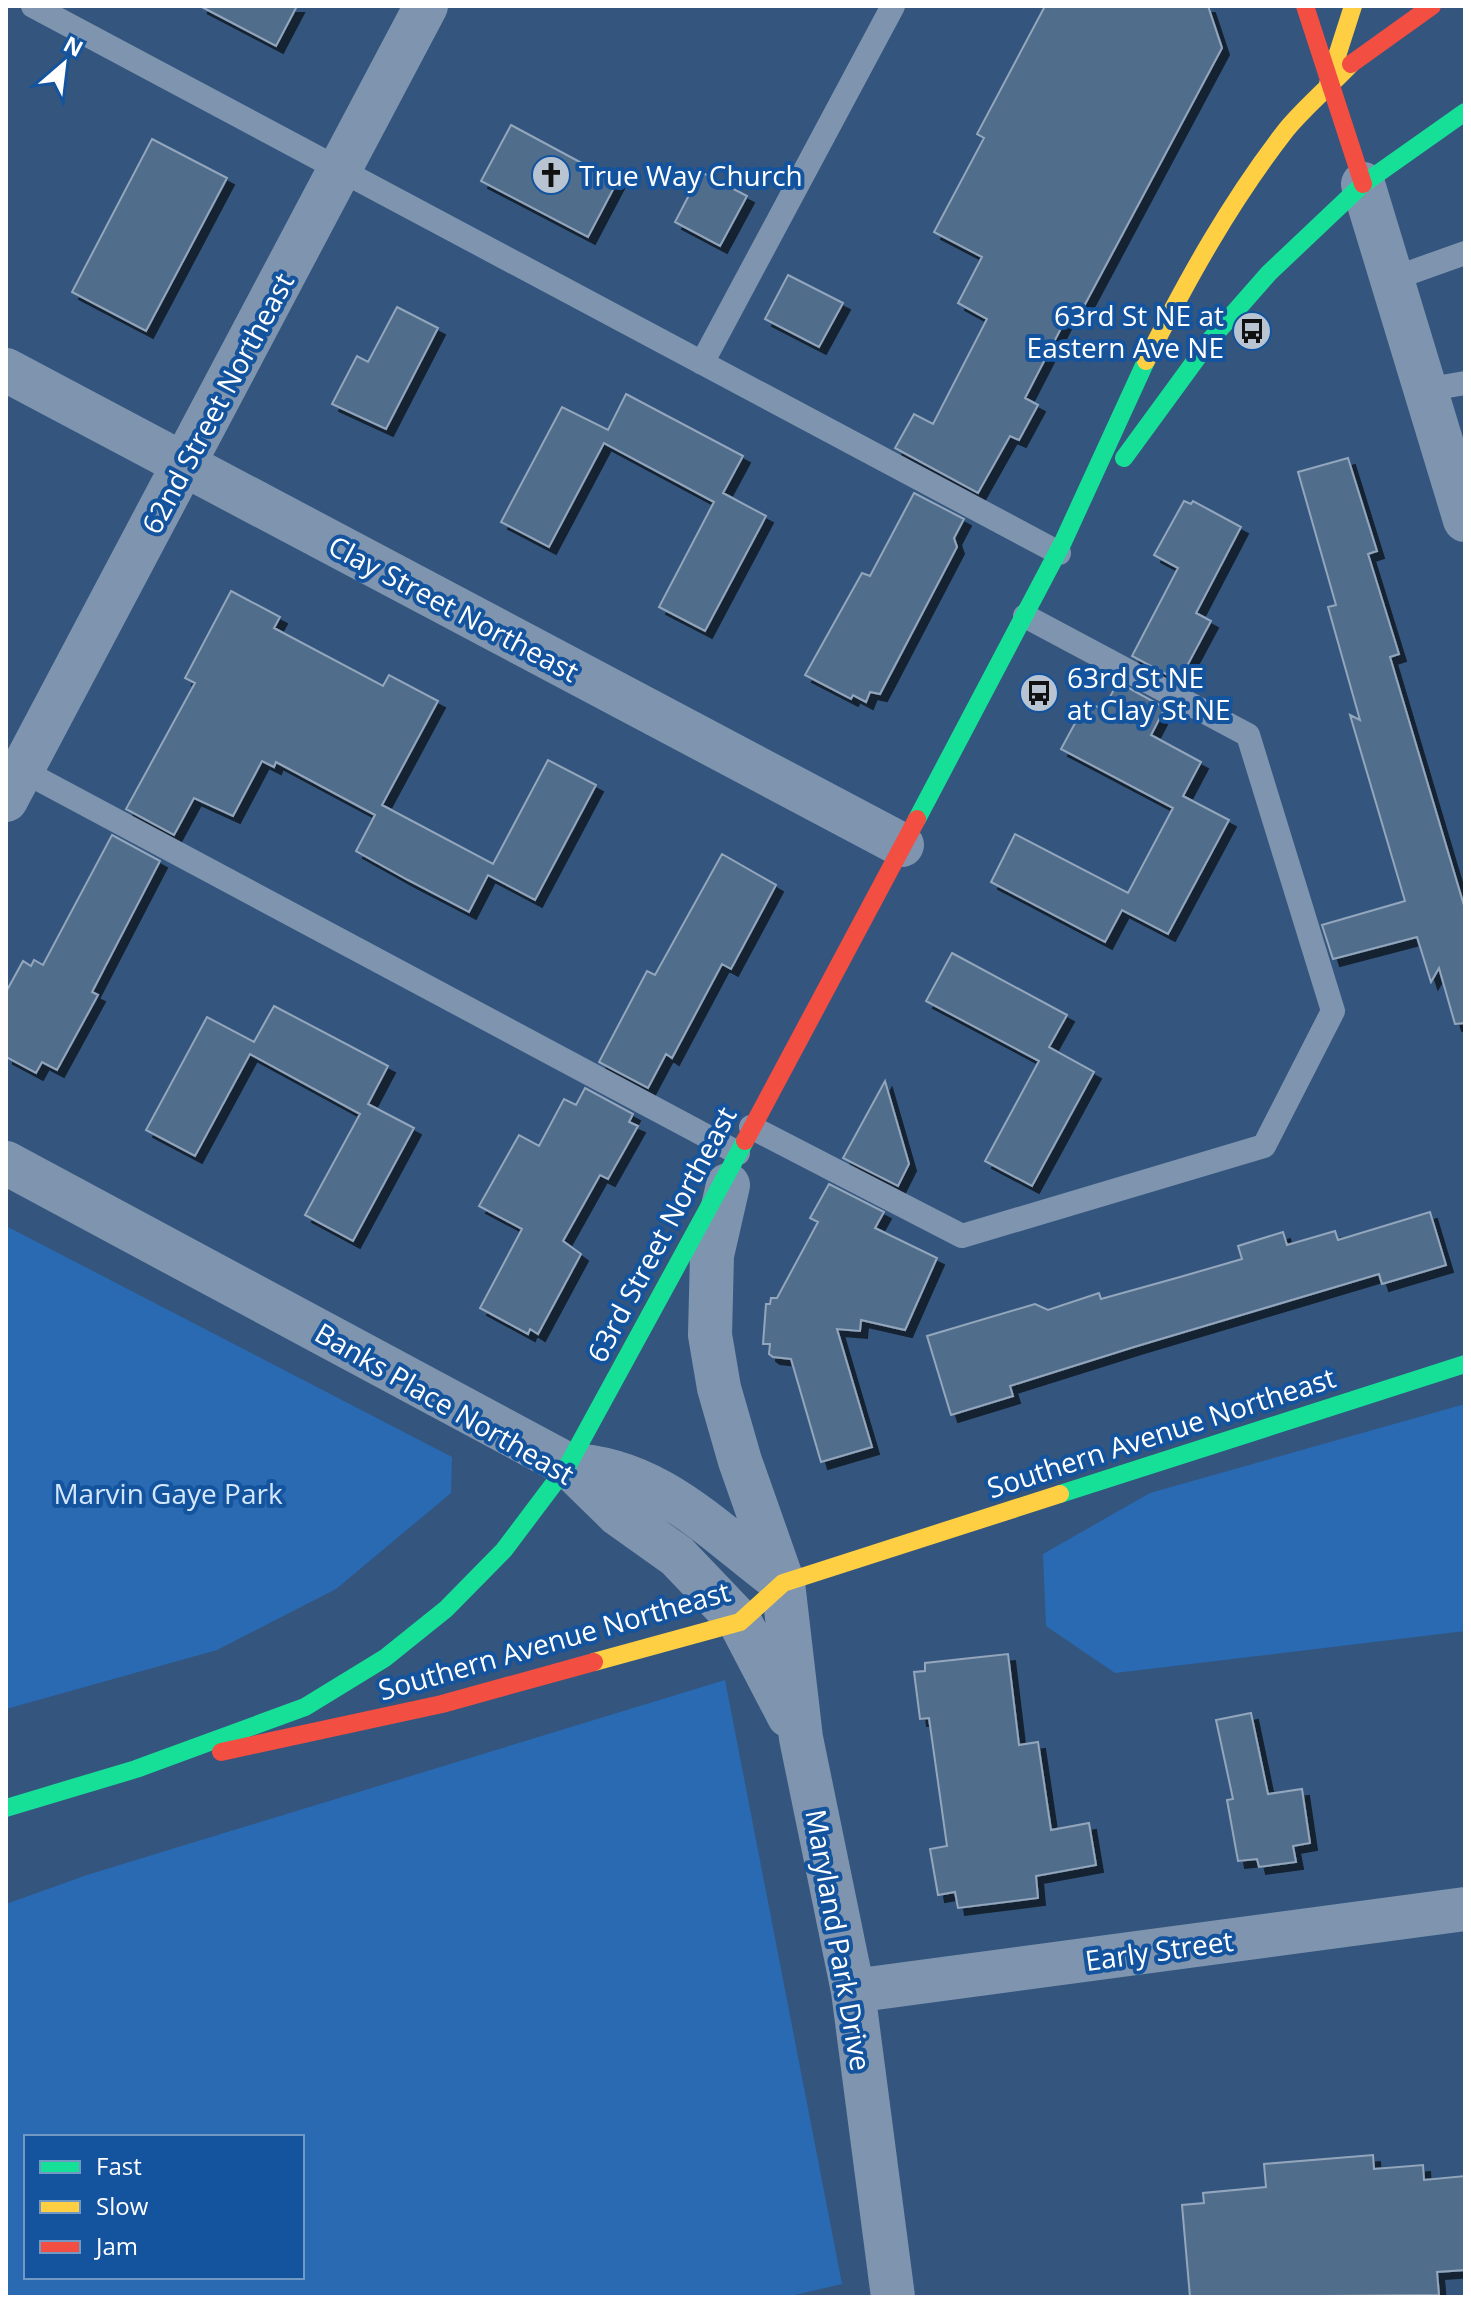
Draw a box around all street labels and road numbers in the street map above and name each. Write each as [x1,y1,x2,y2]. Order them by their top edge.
street label: 62nd Street Northeast [132,266,302,540]
street label: Clay Street Northeast [322,526,586,690]
street label: 63rd Street Northeast [577,1099,745,1369]
street label: Banks Place Northeast [309,1313,581,1493]
street label: Southern Avenue Northeast [982,1358,1340,1506]
street label: Southern Avenue Northeast [374,1572,734,1708]
street label: Maryland Park Drive [797,1806,881,2074]
street label: Early Street [1083,1921,1236,1979]

